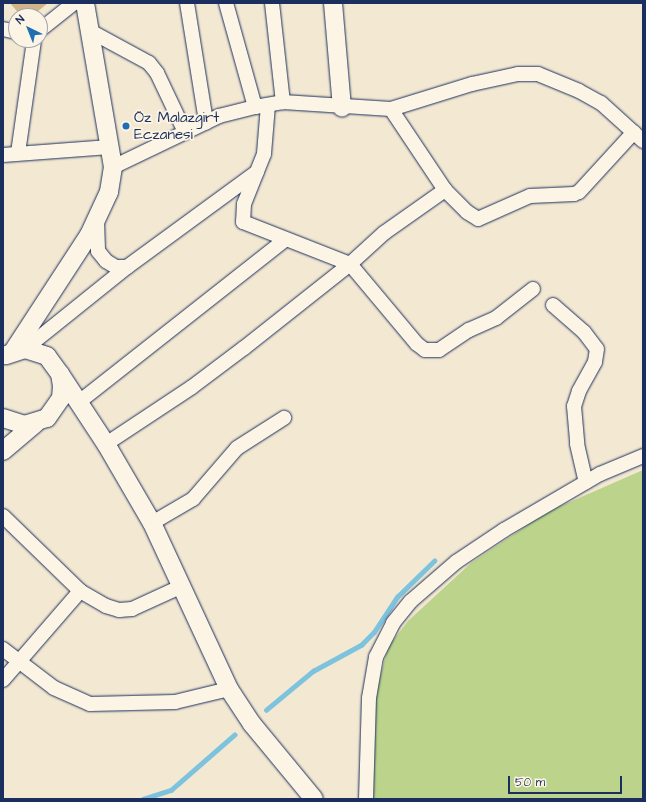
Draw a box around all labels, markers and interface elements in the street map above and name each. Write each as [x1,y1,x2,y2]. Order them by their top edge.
north arrow [8,8,48,48]
text: N [13,12,28,27]
place label: Öz Malazgirt Eczanesi [134,108,219,143]
marker: Öz Malazgirt Eczanesi [121,121,131,131]
scale bar [510,768,624,794]
text: 50 m [515,774,545,791]

